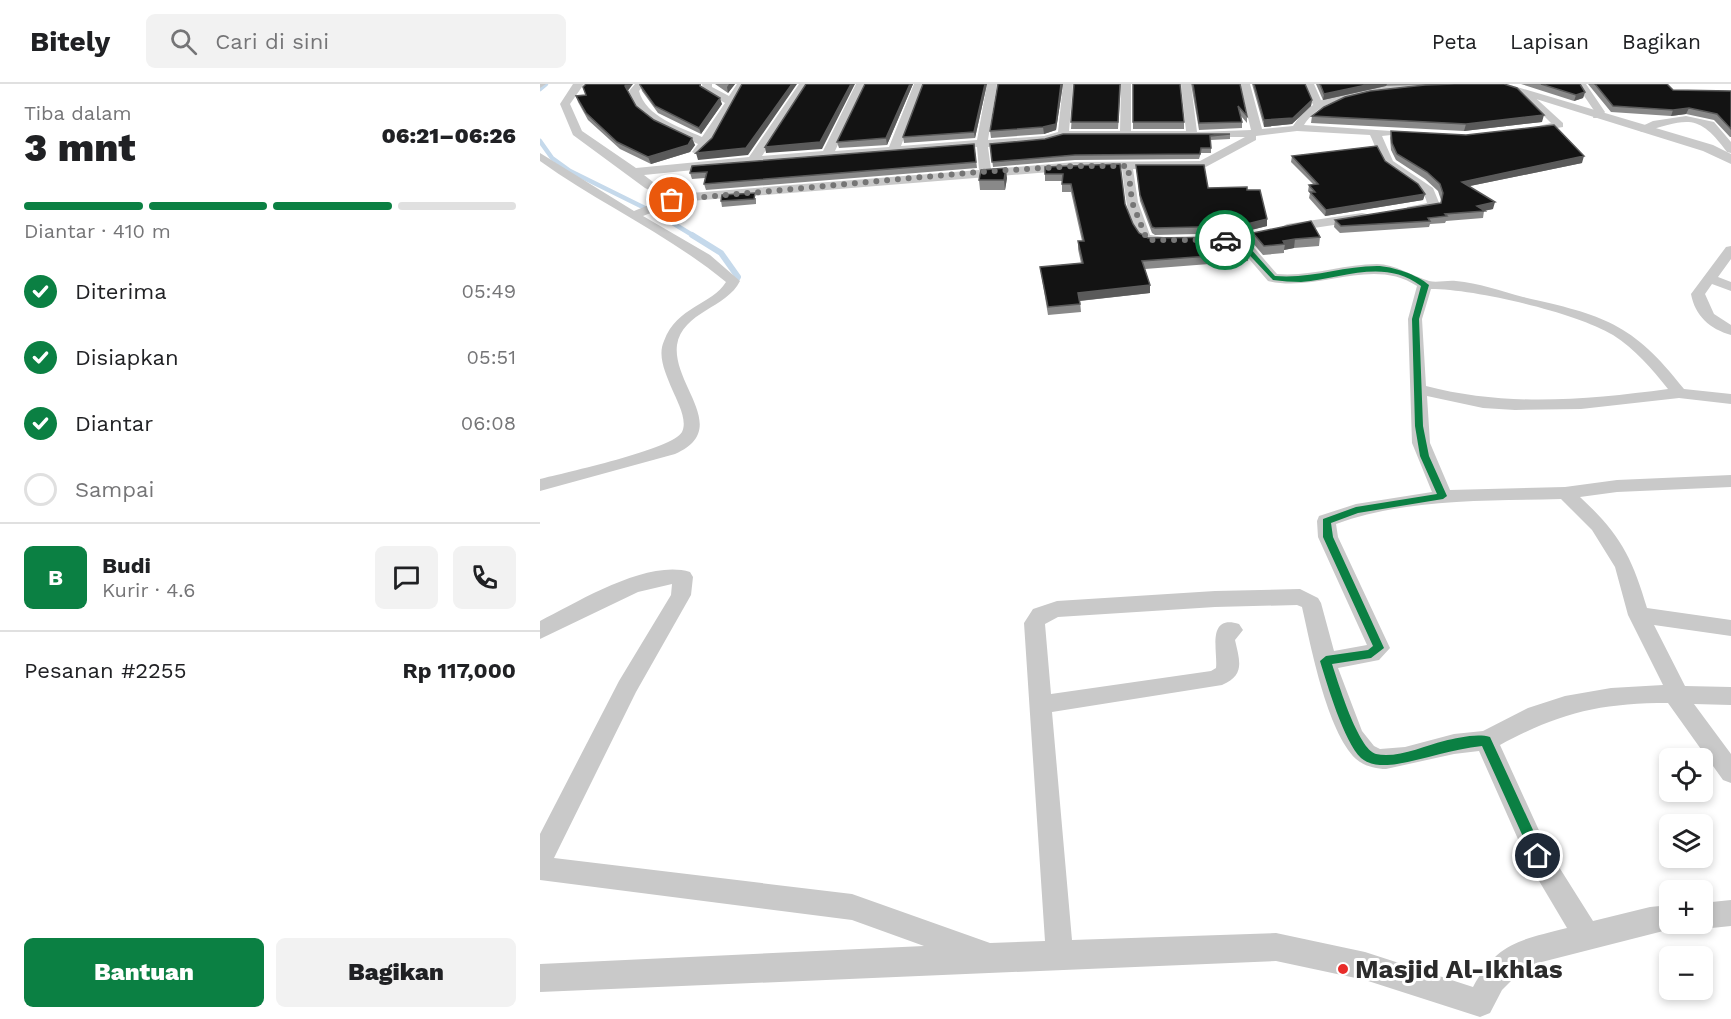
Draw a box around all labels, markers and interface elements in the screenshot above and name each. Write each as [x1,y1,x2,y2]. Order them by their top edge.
search box [146,14,566,68]
text: Bitely [30,25,110,58]
icon: search [167,25,200,58]
text: Cari di sini [215,29,329,54]
text: Peta [1432,29,1477,54]
text: Lapisan [1510,29,1589,54]
text: Bagikan [1622,29,1701,54]
text: Tiba dalam [24,101,132,125]
text: 06:21–06:26 [381,123,516,148]
text: 3 mnt [24,125,136,170]
pin [646,174,697,225]
icon: bag [655,183,688,216]
courier [1195,210,1255,270]
text: Diantar · 410 m [24,219,171,243]
icon: car [1209,224,1242,257]
icon: check [24,275,57,308]
text: Diterima [75,279,167,304]
text: 05:49 [461,279,516,303]
icon: check [24,341,57,374]
text: Disiapkan [75,345,179,370]
text: 05:51 [467,345,516,369]
icon: check [24,407,57,440]
text: Diantar [75,411,153,436]
text: 06:08 [461,411,516,435]
text: Sampai [75,477,154,502]
button: chat [375,546,438,609]
button: phone [453,546,516,609]
text: Budi [102,553,151,578]
text: B [48,565,63,590]
text: Kurir · 4.6 [102,578,195,602]
text: Pesanan #2255 [24,658,186,683]
text: Rp 117,000 [403,658,516,683]
map controls [1659,748,1713,1000]
button: locate [1659,748,1713,802]
button: layers [1659,814,1713,868]
pin [1512,830,1563,881]
icon: home [1521,839,1554,872]
button: + [1659,880,1713,934]
button: Bantuan [24,938,264,1007]
button: Bagikan [276,938,516,1007]
button: − [1659,946,1713,1000]
place label: Masjid Al-Ikhlas [1355,954,1563,984]
marker: Masjid Al-Ikhlas [1336,962,1350,976]

